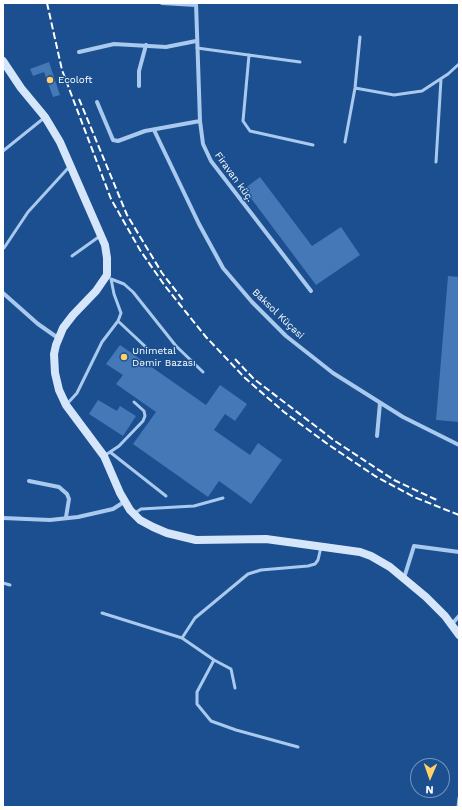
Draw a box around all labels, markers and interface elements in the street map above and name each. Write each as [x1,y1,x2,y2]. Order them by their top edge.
place label: Ecoloft [58,74,92,86]
marker: Ecoloft [45,75,55,85]
street label: Firavan küç. [212,150,256,204]
street label: Baksol Küçəsi [250,286,306,342]
place label: Unimetal Dəmir Bazası [132,345,196,368]
marker: Unimetal Dəmir Bazası [119,352,129,362]
north arrow [410,758,450,798]
text: N [425,783,434,796]

